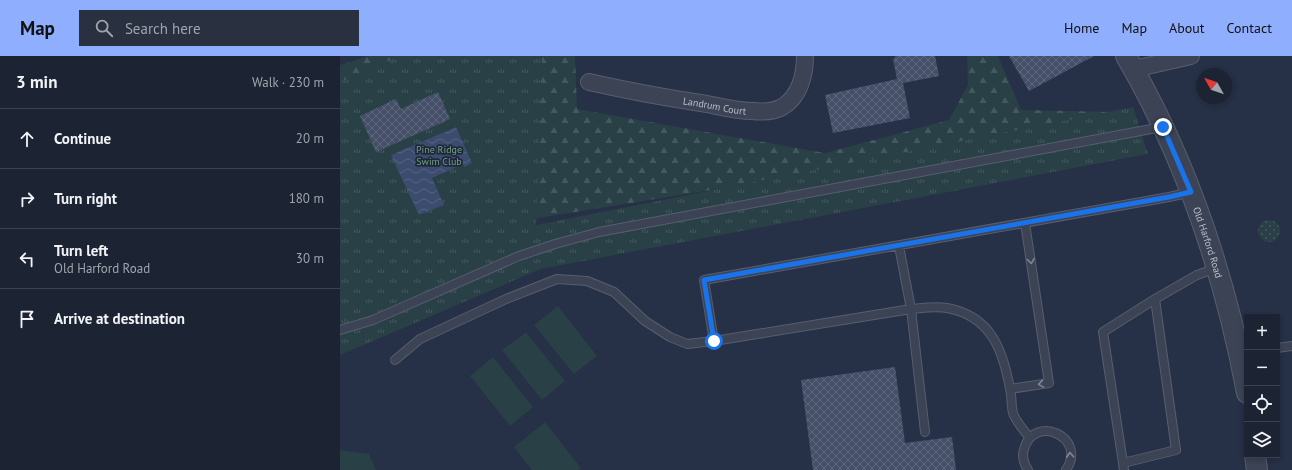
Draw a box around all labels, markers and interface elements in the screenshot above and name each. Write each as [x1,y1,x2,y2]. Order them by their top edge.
search box [79,10,359,46]
text: Map [20,16,55,40]
icon: search [93,17,115,39]
text: Search here [125,19,201,38]
text: Home [1064,19,1099,37]
text: Map [1121,19,1147,37]
text: About [1169,19,1205,37]
text: Contact [1227,19,1272,37]
north arrow [1196,68,1232,104]
text: 3 min [16,71,57,93]
text: Walk · 230 m [252,74,324,91]
street label: Landrum Court [682,94,747,118]
route end [1154,118,1172,136]
icon: ahead [16,128,38,150]
text: Continue [54,129,111,148]
text: 20 m [296,130,324,147]
park label: Pine Ridge Swim Club [416,143,462,168]
icon: right [16,188,38,210]
text: Turn right [54,189,117,208]
text: 180 m [289,190,324,207]
street label: Old Harford Road [1190,205,1225,279]
text: Turn left [54,241,108,260]
icon: left [16,248,38,270]
text: 30 m [296,250,324,267]
one-way arrow [1026,258,1035,265]
text: Old Harford Road [54,260,150,277]
icon: arrive [16,308,38,330]
text: Arrive at destination [54,309,185,328]
map controls [1244,314,1280,458]
button: + [1244,314,1280,350]
route start [705,332,723,350]
button: − [1244,350,1280,386]
one-way arrow [1038,379,1044,388]
button: locate [1244,386,1280,422]
button: layers [1244,422,1280,458]
one-way arrow [1066,451,1075,458]

